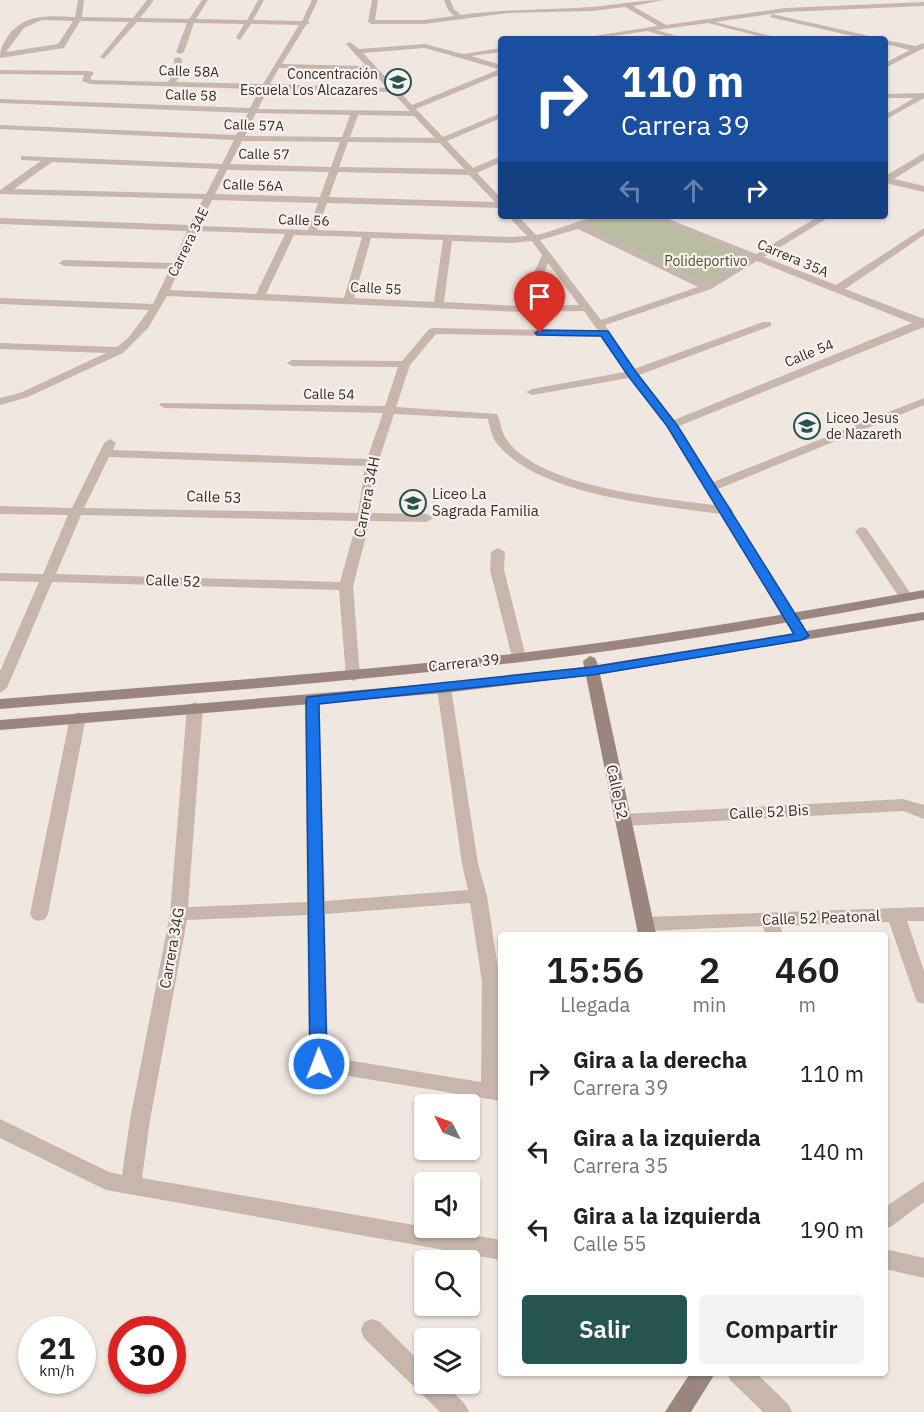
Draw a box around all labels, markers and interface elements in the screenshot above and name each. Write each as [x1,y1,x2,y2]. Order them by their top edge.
text: 110 m [621,54,744,109]
icon: right [522,60,600,138]
street label: Calle 58A [158,61,220,81]
place label: Concentración Escuela Los Alcazares [240,65,378,99]
school or university icon: Concentración Escuela Los Alcazares [383,67,413,97]
street label: Calle 58 [165,85,217,105]
text: Carrera 39 [621,107,750,142]
street label: Calle 57A [223,115,285,135]
street label: Calle 57 [238,145,290,163]
icon: left [614,174,647,207]
icon: ahead [677,174,710,207]
icon: right [740,174,773,207]
street label: Calle 56A [222,175,284,195]
street label: Carrera 34E [163,204,213,280]
street label: Calle 56 [278,210,330,230]
street label: Carrera 35A [755,235,831,281]
park label: Polideportivo [664,252,748,270]
pin [514,271,565,333]
street label: Calle 55 [350,278,402,298]
icon: arrive [523,280,556,313]
street label: Calle 54 [782,335,836,371]
street label: Calle 54 [303,385,355,403]
place label: Liceo Jesus de Nazareth [826,409,902,443]
school or university icon: Liceo Jesus de Nazareth [792,411,822,441]
street label: Carrera 34H [349,455,384,539]
place label: Liceo La Sagrada Familia [432,484,539,520]
street label: Calle 53 [186,486,242,507]
school or university icon: Liceo La Sagrada Familia [398,488,428,518]
street label: Calle 52 [145,570,201,591]
street label: Carrera 39 [427,649,500,676]
street label: Calle 52 [602,763,633,821]
street label: Calle 52 Bis [729,800,809,823]
street label: Carrera 34G [155,906,188,990]
street label: Calle 52 Peatonal [762,906,880,929]
text: 15:56 [546,946,644,993]
text: 2 [699,946,720,993]
text: 460 [775,946,840,993]
text: Llegada [560,991,630,1018]
text: min [693,991,726,1018]
text: m [798,991,816,1018]
position arrow [287,1032,351,1096]
text: Gira a la derecha [573,1045,747,1074]
icon: right [522,1057,555,1090]
text: 110 m [800,1059,864,1088]
text: Carrera 39 [573,1074,668,1101]
north arrow [414,1094,480,1160]
map controls [414,1094,480,1394]
text: Gira a la izquierda [573,1123,761,1152]
icon: left [522,1135,555,1168]
text: 140 m [800,1137,864,1166]
text: Carrera 35 [573,1152,668,1179]
button: sound [414,1172,480,1238]
text: Gira a la izquierda [573,1201,761,1230]
icon: left [522,1213,555,1246]
text: 190 m [800,1215,864,1244]
text: Calle 55 [573,1230,647,1257]
button: search [414,1250,480,1316]
button: Salir [522,1295,687,1364]
button: Compartir [699,1295,864,1364]
speed limit sign: 30 [108,1316,186,1394]
text: 21 [39,1328,75,1367]
button: layers [414,1328,480,1394]
text: km/h [39,1361,75,1380]

